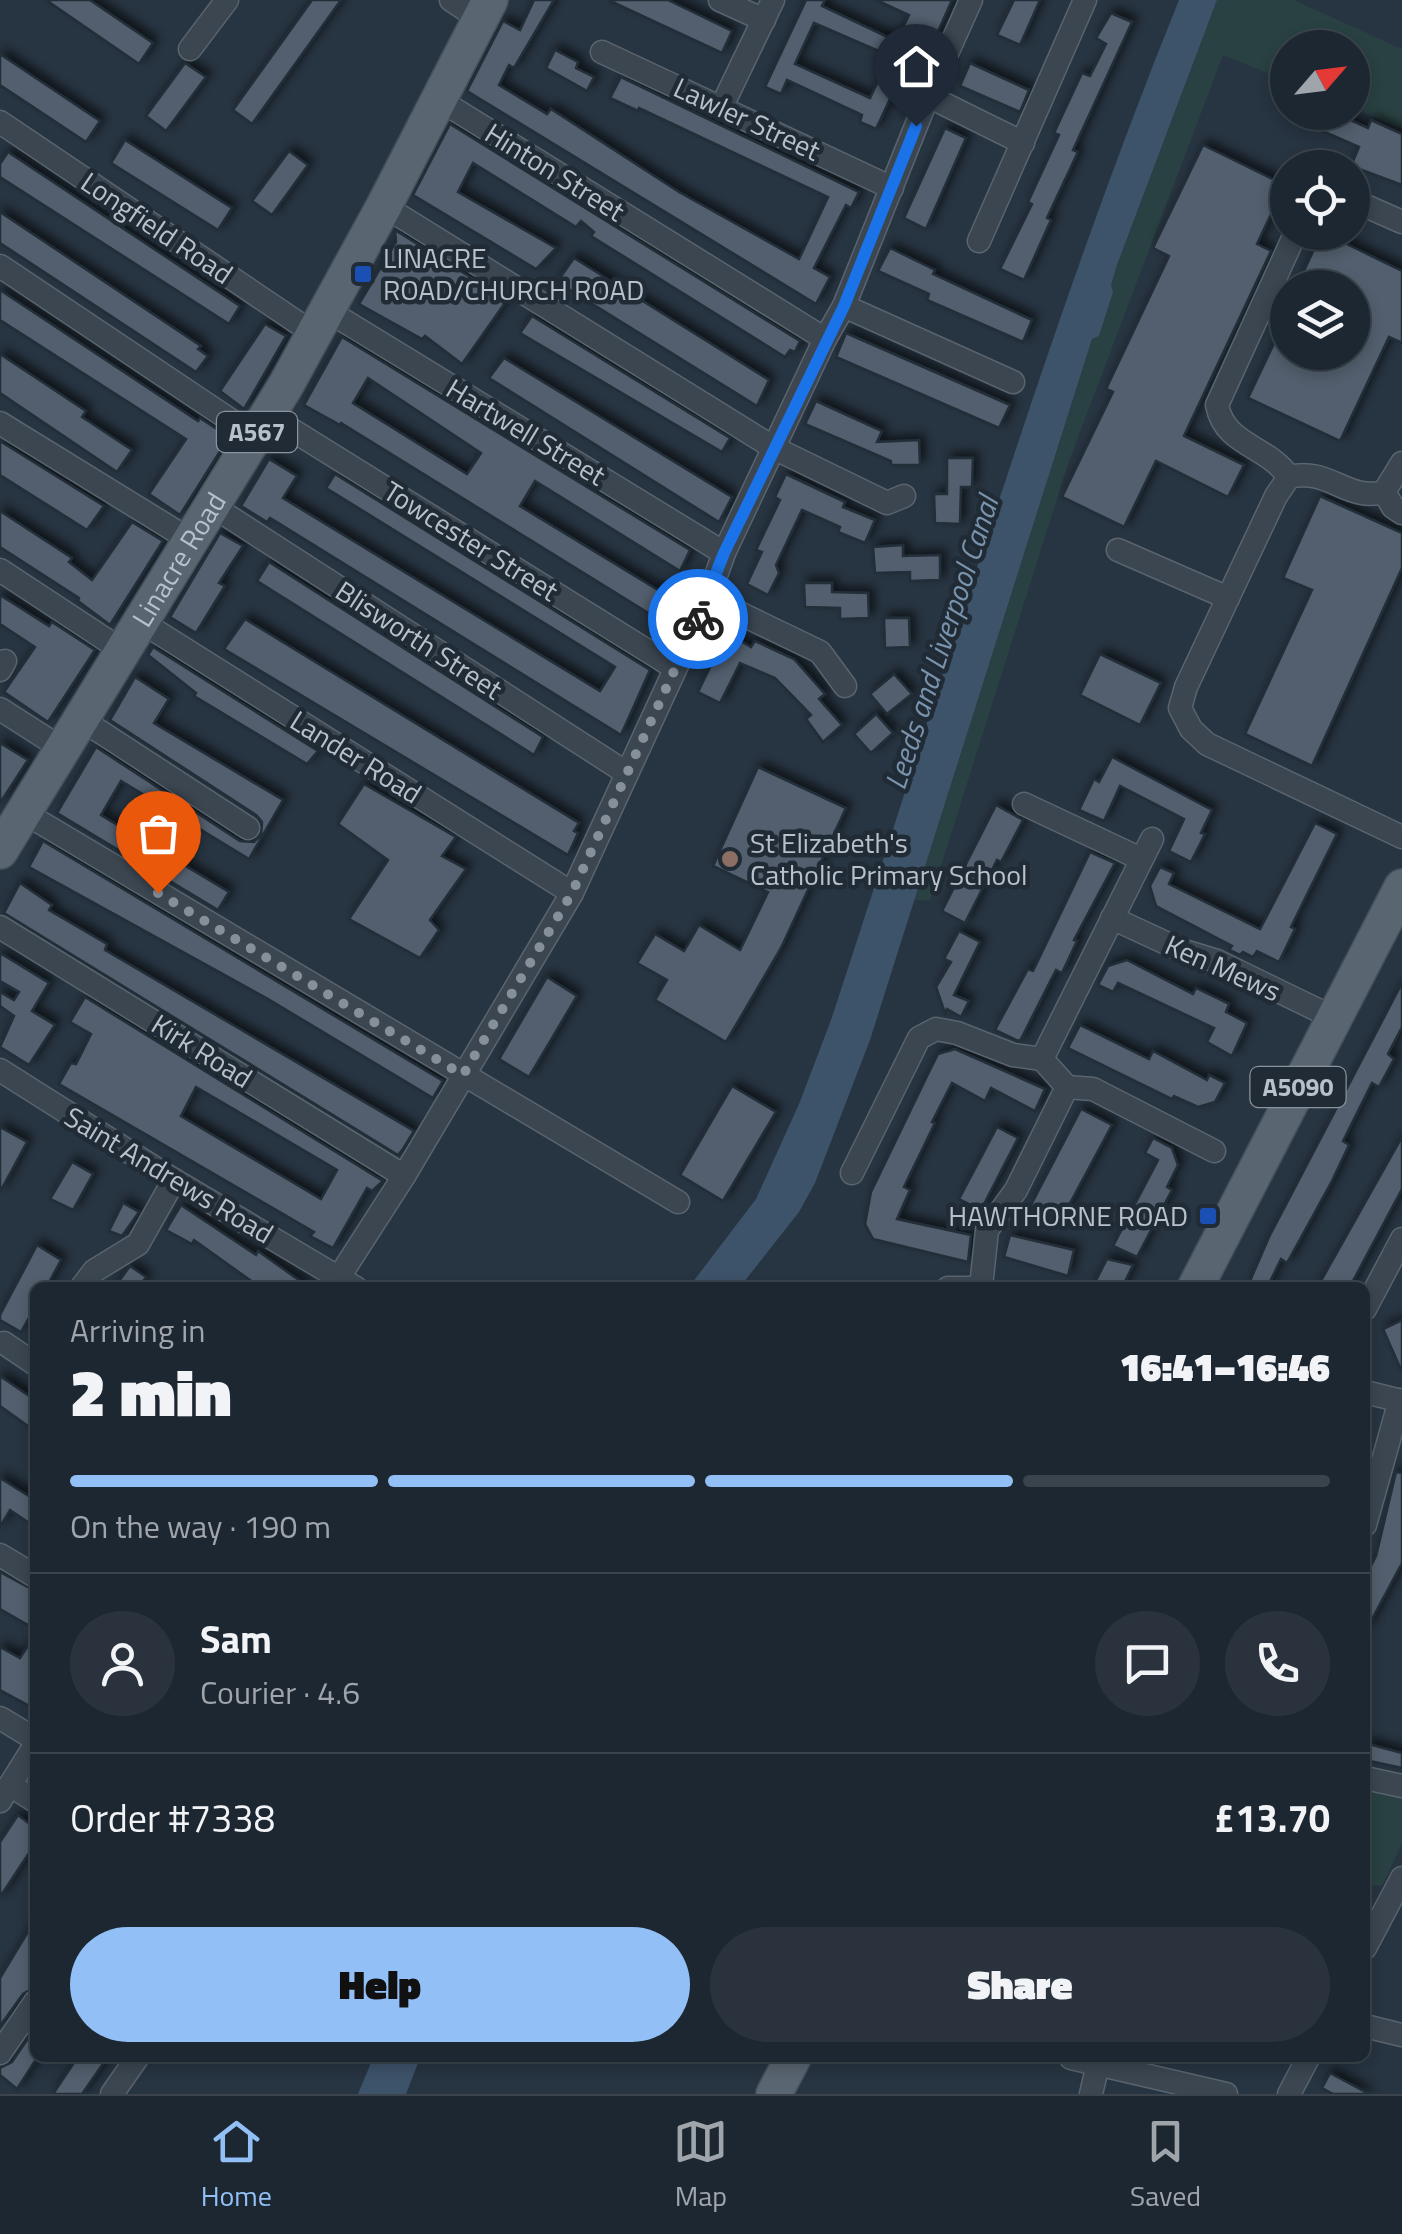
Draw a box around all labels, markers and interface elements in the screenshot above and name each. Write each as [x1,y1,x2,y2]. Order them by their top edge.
pin [874,24,959,127]
north arrow [1270,30,1370,130]
map controls [1270,30,1370,370]
icon: home [889,39,944,94]
street label: Lawler Street [667,66,828,171]
street label: Hinton Street [477,111,634,232]
button: locate [1270,150,1370,250]
street label: Longfield Road [73,161,242,294]
place label: LINACRE ROAD/CHURCH ROAD [383,236,644,311]
marker: LINACRE ROAD/CHURCH ROAD [352,263,374,285]
button: layers [1270,270,1370,370]
street label: Hartwell Street [438,367,614,496]
road number: A567 [217,412,297,452]
street label: Towcester Street [375,470,567,612]
street label: Linacre Road [121,484,236,635]
water label: Leeds and Liverpool Canal [872,487,1011,795]
street label: Blisworth Street [327,569,511,710]
courier [648,569,748,669]
icon: bike [671,592,726,647]
street label: Lander Road [282,699,430,814]
pin [116,791,201,894]
icon: bag [131,806,186,861]
place label: St Elizabeth's Catholic Primary School [750,821,1028,896]
marker: St Elizabeth's Catholic Primary School [719,848,741,870]
street label: Ken Mews [1159,923,1288,1012]
street label: Kirk Road [143,1003,261,1098]
road number: A5090 [1250,1067,1346,1107]
street label: Saint Andrews Road [57,1095,282,1254]
place label: HAWTHORNE ROAD [948,1194,1188,1237]
marker: HAWTHORNE ROAD [1197,1205,1219,1227]
text: Arriving in [70,1306,206,1354]
text: 16:41–16:46 [1120,1338,1330,1396]
text: 2 min [70,1342,231,1441]
text: On the way · 190 m [70,1502,331,1550]
text: Sam [200,1610,272,1668]
button: person [70,1611,175,1716]
button: chat [1095,1611,1200,1716]
button: phone [1225,1611,1330,1716]
text: Courier · 4.6 [200,1668,360,1716]
text: Order #7338 [70,1789,275,1847]
text: £13.70 [1214,1789,1330,1847]
button: Help [70,1927,690,2042]
button: Share [710,1927,1330,2042]
tab: Home [201,2114,272,2217]
tab: Map [673,2114,728,2217]
tab: Saved [1130,2114,1201,2217]

